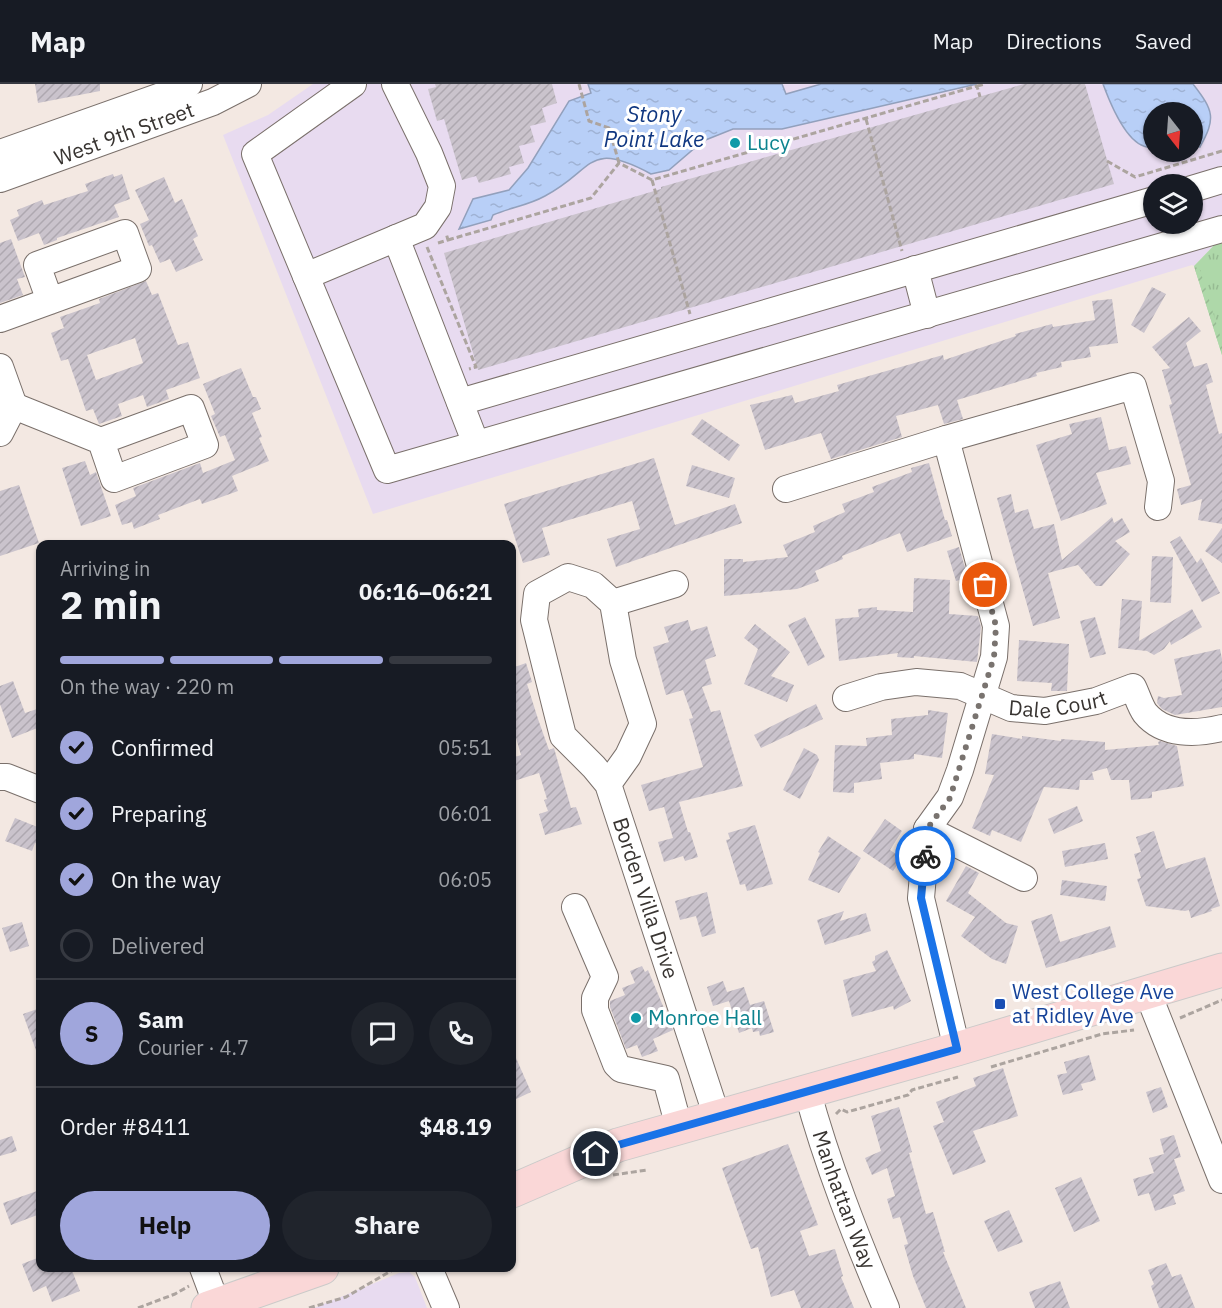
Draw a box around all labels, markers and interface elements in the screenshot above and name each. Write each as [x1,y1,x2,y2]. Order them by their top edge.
text: Map [30,23,86,60]
text: Map [933,27,973,55]
text: Directions [1006,27,1102,55]
text: Saved [1135,27,1192,55]
street label: West 9th Street [50,95,198,171]
water label: Stony Point Lake [604,99,704,153]
north arrow [1143,102,1203,162]
map controls [1143,102,1203,234]
place label: Lucy [747,128,791,156]
marker: Lucy [728,136,742,150]
button: layers [1143,174,1203,234]
text: Arriving in [60,555,150,582]
pin [959,559,1010,610]
icon: bag [968,568,1001,601]
text: 06:16–06:21 [359,577,492,606]
text: 2 min [60,579,162,630]
text: On the way · 220 m [60,673,234,700]
street label: Dale Court [1007,683,1111,725]
icon: check [60,731,93,764]
text: Confirmed [111,733,214,762]
text: 05:51 [438,734,492,761]
icon: check [60,797,93,830]
text: Preparing [111,799,206,828]
text: 06:01 [438,800,492,827]
street label: Borden Villa Drive [607,814,686,982]
courier [895,826,955,886]
icon: bike [909,840,942,873]
icon: check [60,863,93,896]
text: On the way [111,865,221,894]
text: 06:05 [438,866,492,893]
text: Delivered [111,931,205,960]
place label: West College Ave at Ridley Ave [1012,977,1174,1029]
marker: West College Ave at Ridley Ave [993,997,1007,1011]
button: chat [351,1002,414,1065]
button: phone [429,1002,492,1065]
place label: Monroe Hall [648,1003,762,1031]
text: Sam [138,1005,184,1034]
marker: Monroe Hall [629,1011,643,1025]
text: S [85,1019,98,1048]
text: Courier · 4.7 [138,1034,249,1061]
text: Order #8411 [60,1112,190,1141]
text: $48.19 [419,1112,492,1141]
street label: Manhattan Way [807,1127,884,1274]
pin [570,1128,621,1179]
icon: home [579,1137,612,1170]
button: Help [60,1191,270,1260]
button: Share [282,1191,492,1260]

